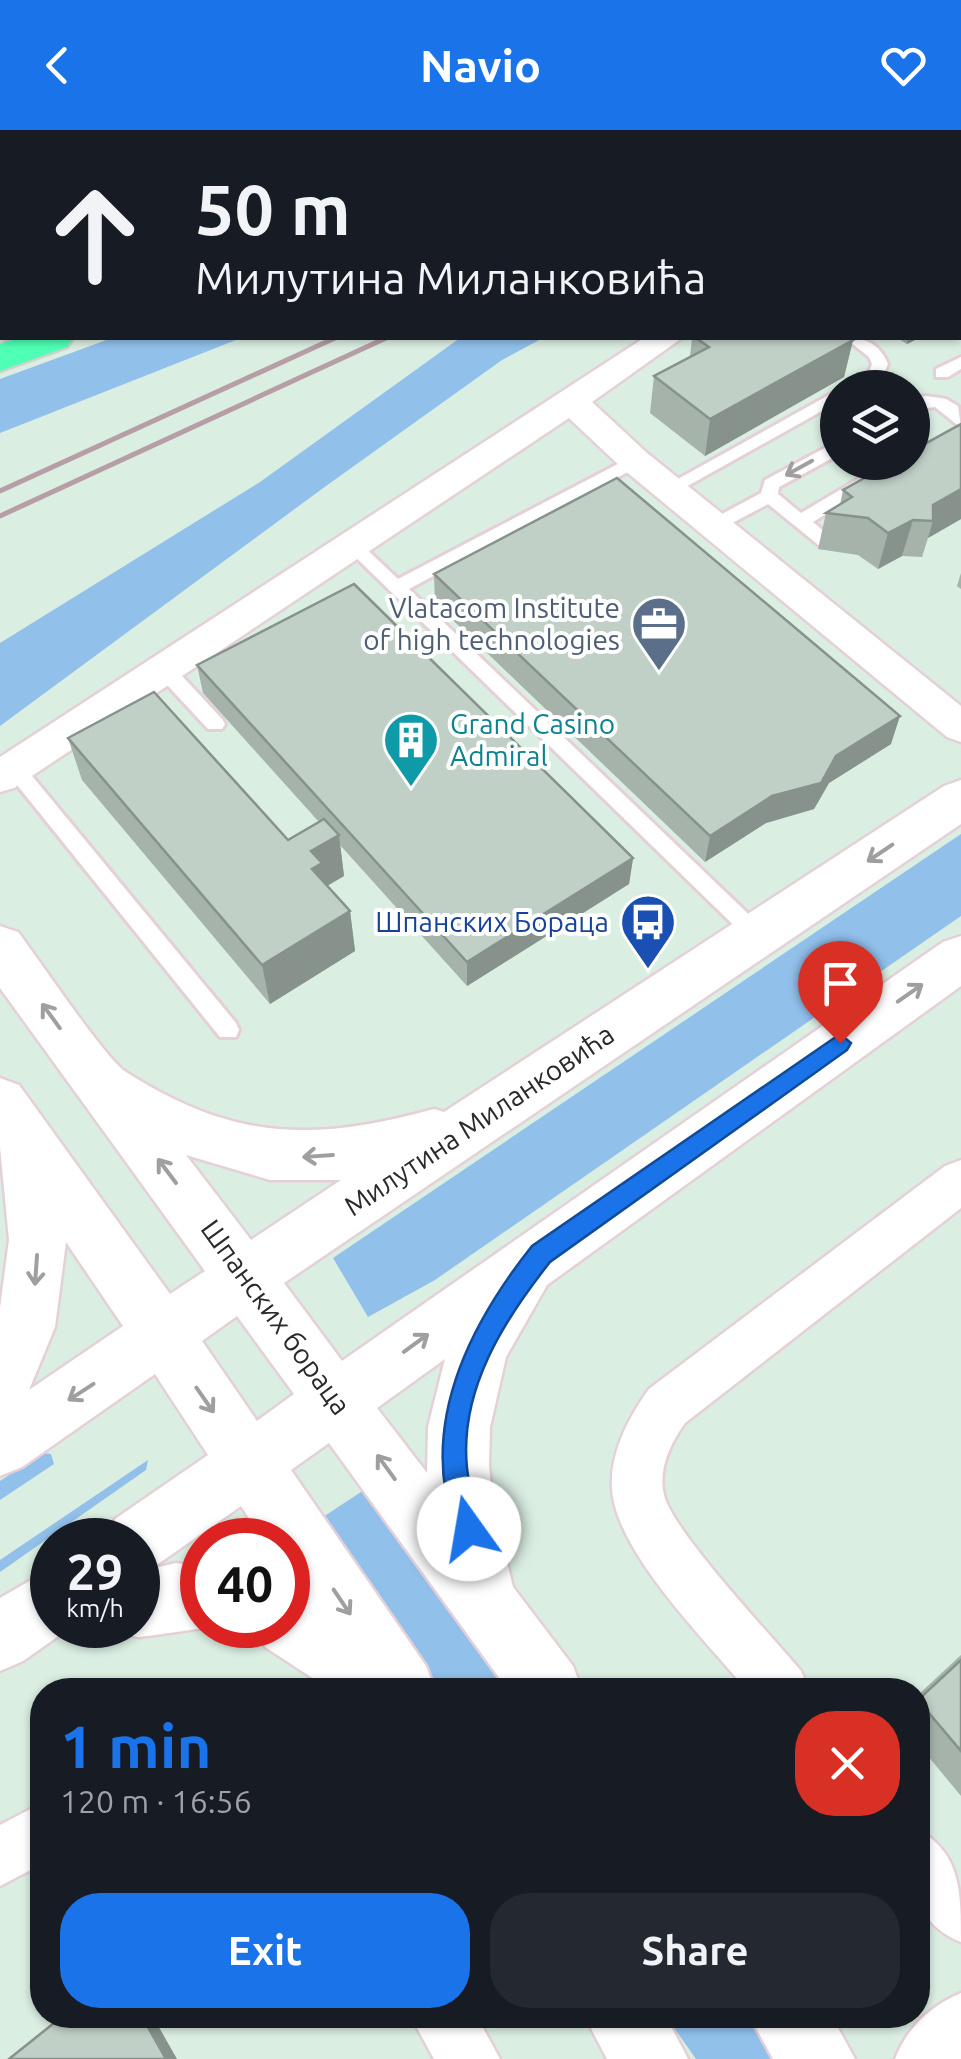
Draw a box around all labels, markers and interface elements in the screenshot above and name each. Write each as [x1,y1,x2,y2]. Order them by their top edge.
icon: back [30,38,85,93]
icon: heart [876,38,931,93]
text: Navio [420,40,541,91]
icon: ahead [30,170,160,300]
text: 50 m [195,170,351,248]
text: Милутина Миланковића [195,252,706,303]
map controls [820,370,930,480]
button: layers [820,370,930,480]
one-way arrow [784,459,814,479]
place label: Vlatacom Institute of high technologies [363,592,620,655]
office icon: Vlatacom Institute of high technologies [629,594,689,673]
place label: Grand Casino Admiral [450,708,615,771]
building icon: Grand Casino Admiral [381,710,441,789]
one-way arrow [866,842,894,863]
bus stop icon: Шпанских Бораца [618,892,678,971]
place label: Шпанских Бораца [375,906,609,937]
pin [798,941,883,1044]
icon: arrive [813,956,868,1011]
one-way arrow [895,983,923,1004]
one-way arrow [40,1003,61,1030]
street label: Милутина Миланковића [338,1018,619,1221]
one-way arrow [303,1147,335,1166]
one-way arrow [157,1158,178,1185]
street label: Шпанских бораца [195,1213,357,1420]
one-way arrow [26,1253,45,1285]
one-way arrow [402,1333,429,1354]
one-way arrow [68,1382,96,1403]
one-way arrow [194,1386,215,1413]
one-way arrow [376,1454,397,1481]
position arrow [417,1477,521,1581]
speed limit sign: 40 [180,1518,310,1648]
text: 29 [67,1543,123,1599]
one-way arrow [332,1588,353,1616]
text: km/h [66,1594,124,1622]
button: close [795,1711,900,1816]
text: 1 min [60,1712,212,1779]
text: 120 m · 16:56 [60,1783,252,1819]
button: Exit [60,1893,470,2008]
button: Share [490,1893,900,2008]

